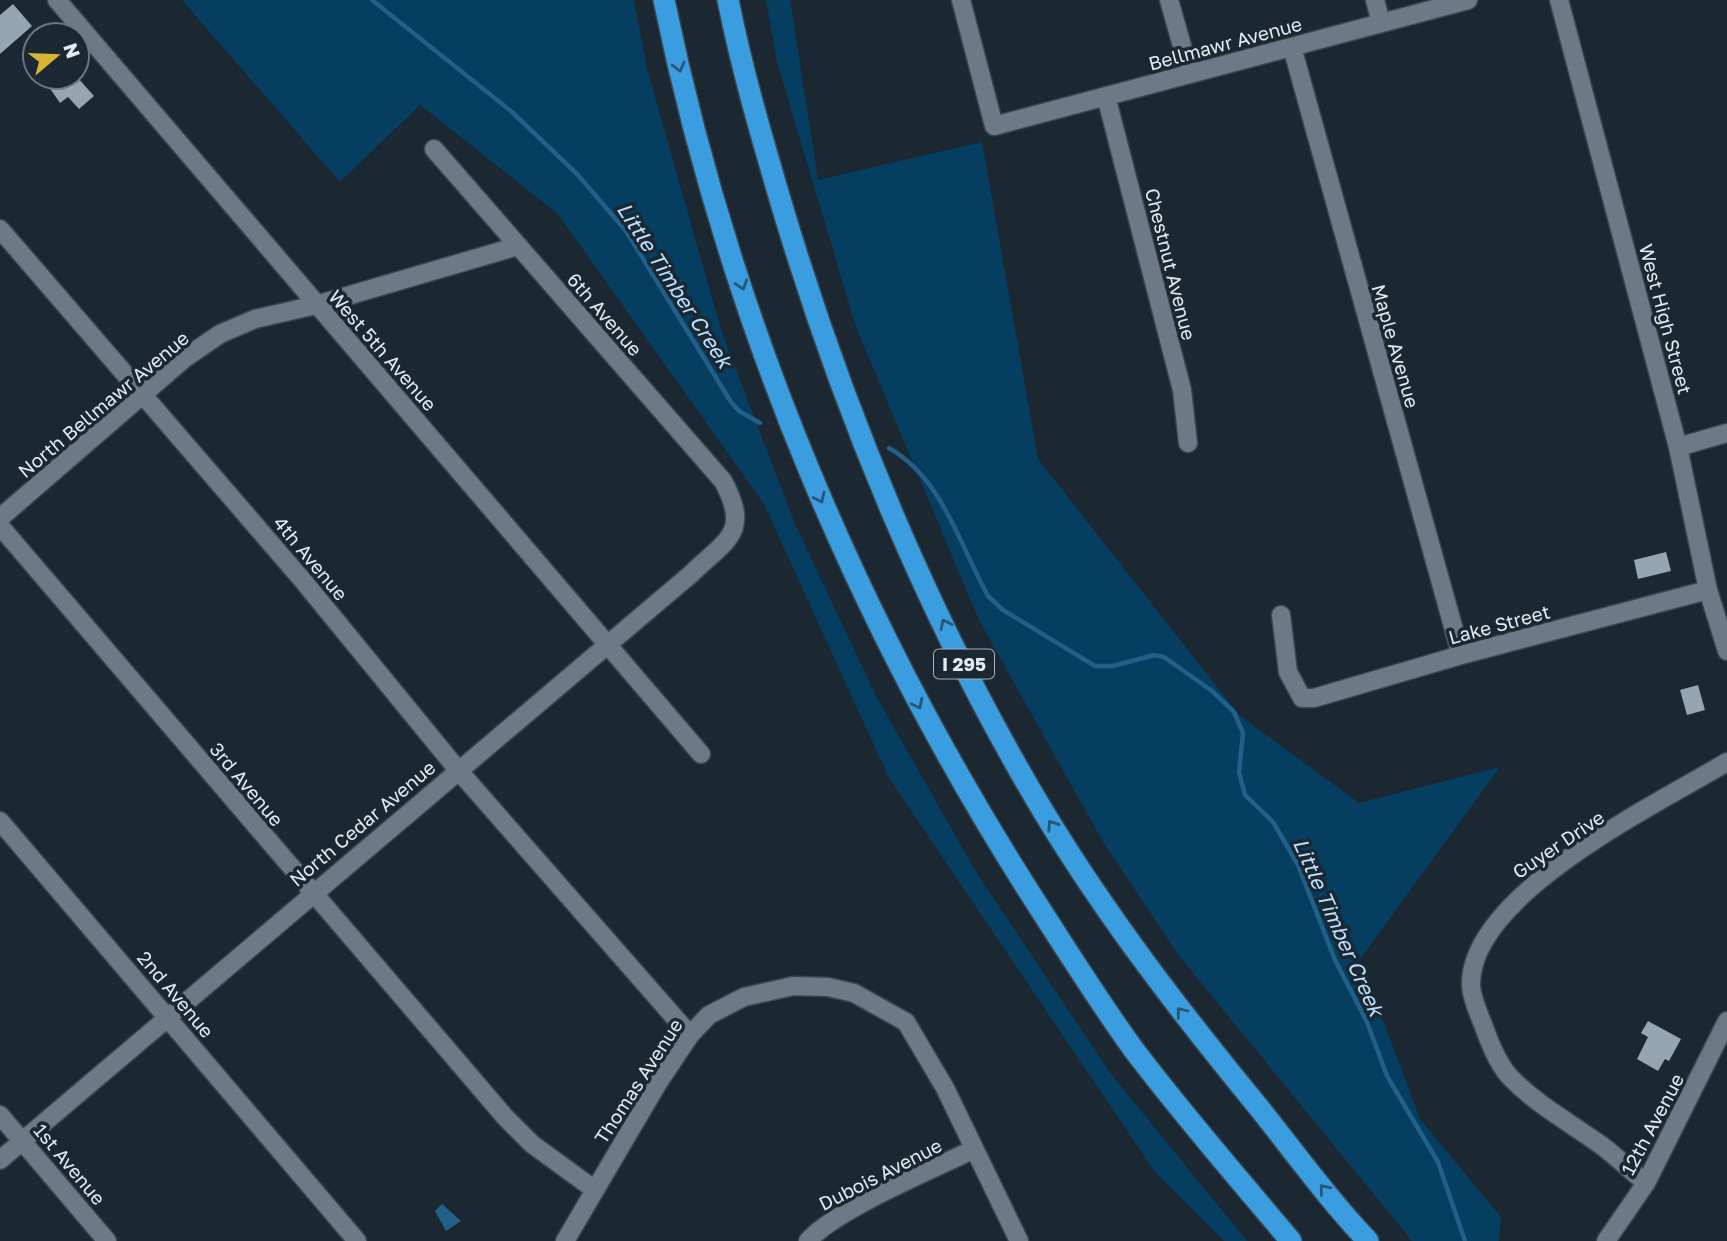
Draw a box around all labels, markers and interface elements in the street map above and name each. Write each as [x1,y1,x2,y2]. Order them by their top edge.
street label: Bellmawr Avenue [1146,11,1304,75]
north arrow [21,21,91,91]
text: N [59,40,86,61]
one-way arrow [671,60,685,72]
street label: Chestnut Avenue [1141,186,1201,342]
water label: Little Timber Creek [612,197,739,375]
street label: West High Street [1635,241,1697,397]
street label: 6th Avenue [563,268,647,360]
one-way arrow [734,278,748,291]
street label: Maple Avenue [1367,282,1425,410]
street label: West 5th Avenue [324,285,442,415]
street label: North Bellmawr Avenue [13,326,193,482]
one-way arrow [812,491,826,503]
street label: 4th Avenue [269,511,353,605]
street label: Lake Street [1446,599,1552,649]
one-way arrow [939,619,953,631]
road number: I 295 [934,650,994,678]
one-way arrow [910,697,924,709]
street label: 3rd Avenue [205,738,289,830]
street label: North Cedar Avenue [284,755,440,891]
street label: Guyer Drive [1508,805,1608,883]
one-way arrow [1048,820,1060,833]
water label: Little Timber Creek [1288,834,1391,1022]
street label: 2nd Avenue [133,946,219,1042]
one-way arrow [1176,1007,1189,1020]
street label: Thomas Avenue [589,1014,687,1148]
street label: 12th Avenue [1616,1069,1688,1179]
street label: 1st Avenue [29,1119,111,1209]
street label: Dubois Avenue [815,1133,945,1215]
one-way arrow [1320,1184,1333,1196]

